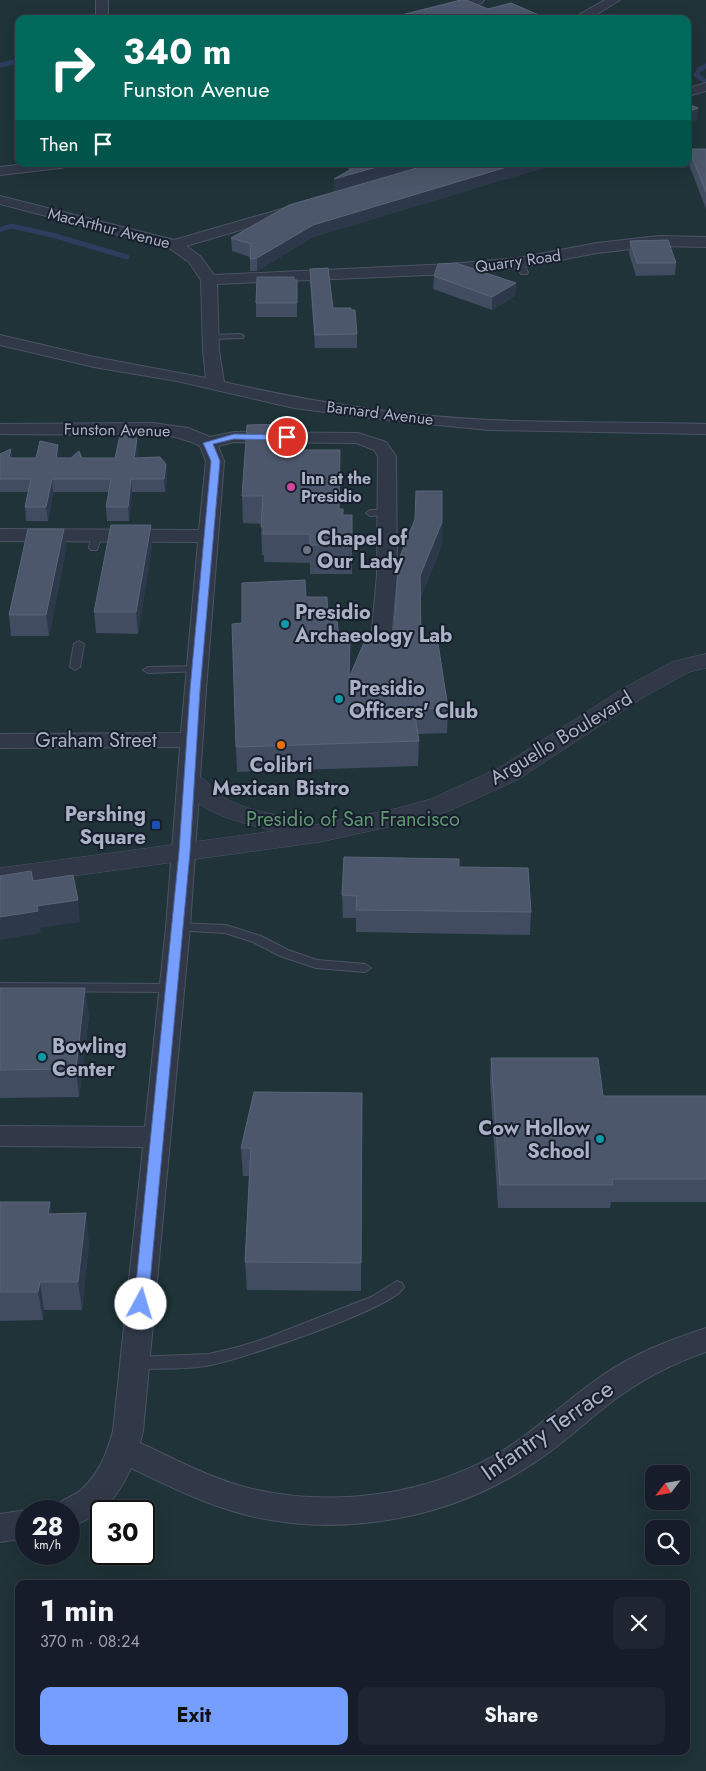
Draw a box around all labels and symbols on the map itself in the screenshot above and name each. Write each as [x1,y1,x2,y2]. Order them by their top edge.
street label: MacArthur Avenue [46,202,172,254]
street label: Quarry Road [474,244,562,278]
street label: Barnard Avenue [325,395,435,431]
pin [266,416,308,458]
street label: Funston Avenue [64,418,170,442]
place label: Inn at the Presidio [301,467,371,508]
marker: Inn at the Presidio [285,481,297,493]
place label: Chapel of Our Lady [317,524,408,576]
marker: Chapel of Our Lady [301,544,313,556]
place label: Presidio Archaeology Lab [294,598,452,650]
marker: Presidio Archaeology Lab [279,618,291,630]
place label: Presidio Officers' Club [349,674,478,726]
street label: Arguello Boulevard [484,684,638,792]
marker: Presidio Officers' Club [333,693,345,705]
street label: Graham Street [35,726,157,755]
marker: Colibri Mexican Bistro [275,739,287,751]
place label: Colibri Mexican Bistro [212,751,350,803]
place label: Pershing Square [65,800,146,852]
park label: Presidio of San Francisco [246,805,460,834]
marker: Pershing Square [150,819,162,831]
place label: Bowling Center [52,1032,127,1084]
marker: Bowling Center [36,1051,48,1063]
place label: Cow Hollow School [478,1114,591,1166]
marker: Cow Hollow School [594,1133,606,1145]
position arrow [114,1277,166,1329]
street label: Infantry Terrace [474,1371,620,1489]
north arrow [645,1465,690,1510]
speed limit sign: 30 [90,1500,155,1565]

